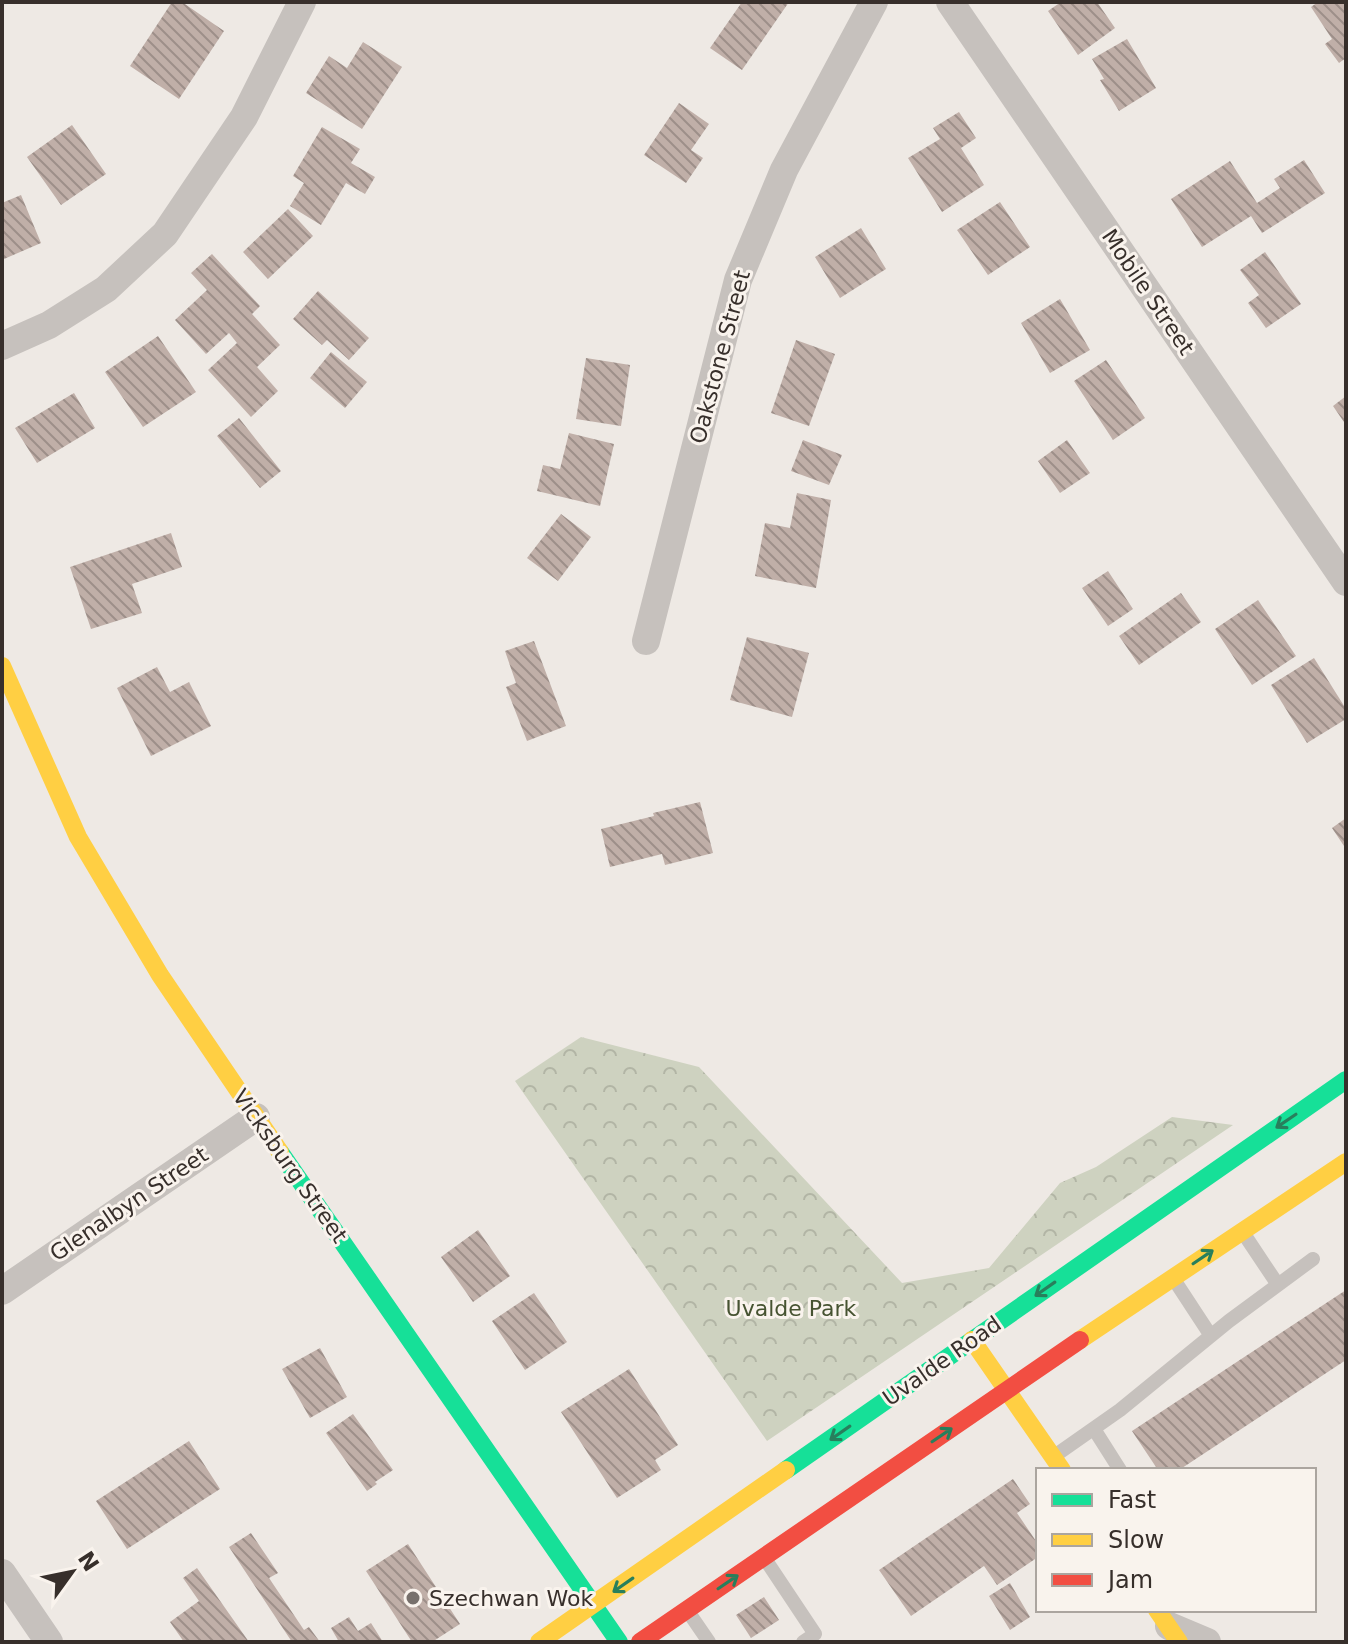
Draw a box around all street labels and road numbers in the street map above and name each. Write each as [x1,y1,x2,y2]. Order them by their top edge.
street label: Mobile Street [1097,224,1199,360]
street label: Oakstone Street [685,267,755,446]
street label: Vicksburg Street [228,1085,352,1248]
street label: Glenalbyn Street [45,1142,213,1266]
street label: Uvalde Road [878,1311,1006,1411]

